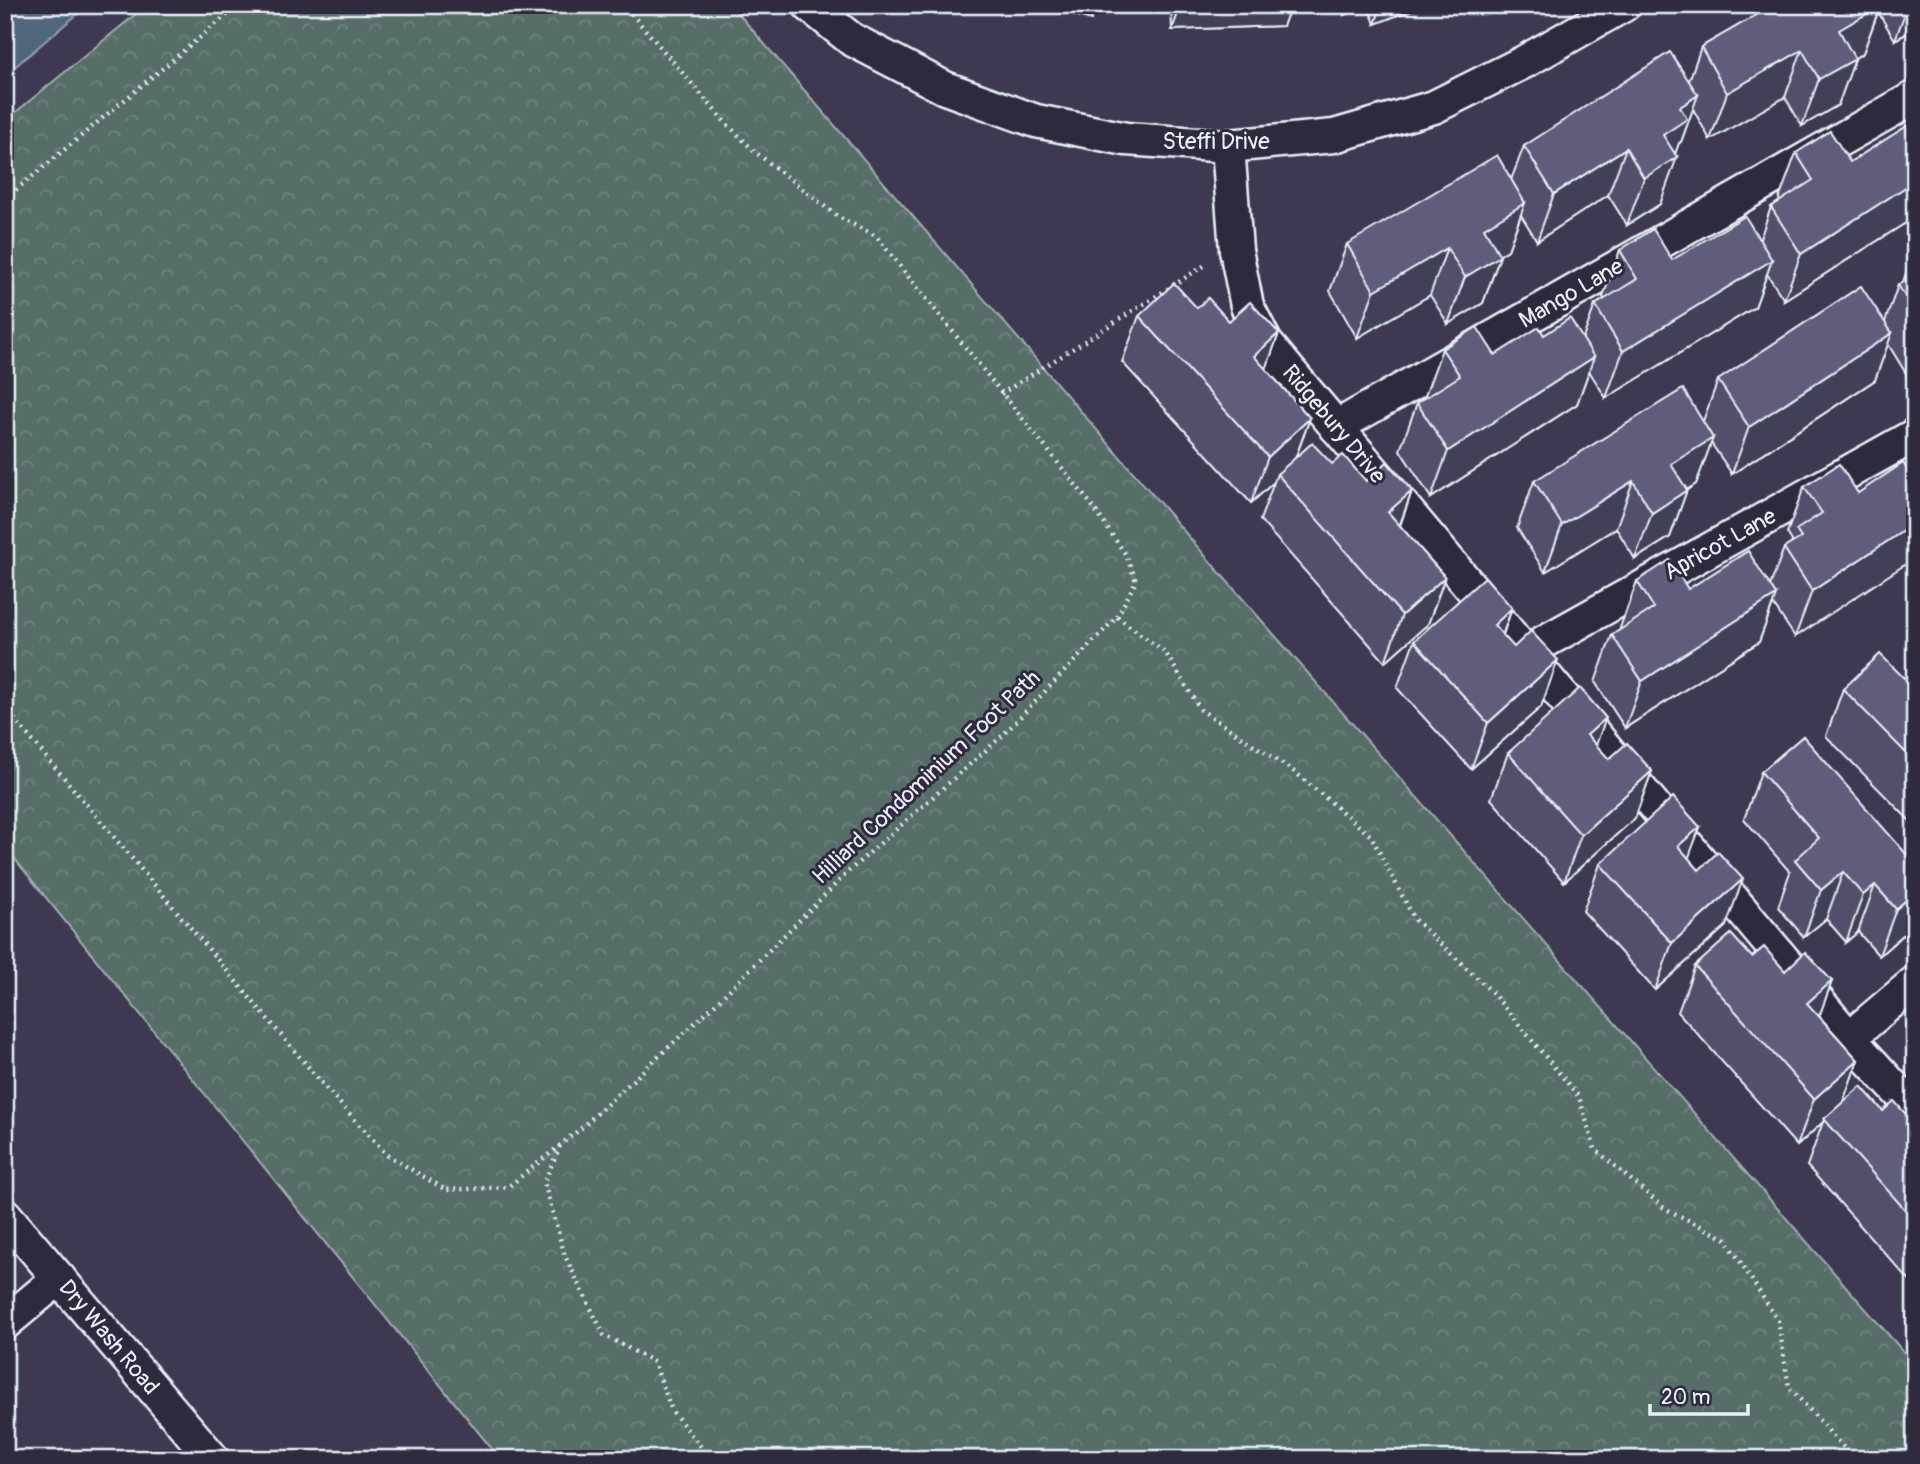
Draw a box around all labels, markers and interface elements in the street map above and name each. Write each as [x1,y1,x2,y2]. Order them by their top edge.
street label: Steffi Drive [1162,127,1270,156]
street label: Mango Lane [1514,251,1629,335]
street label: Ridgebury Drive [1276,359,1393,490]
street label: Apricot Lane [1659,501,1782,587]
street label: Hilliard Condominium Foot Path [806,664,1046,890]
street label: Dry Wash Road [52,1273,166,1401]
scale bar [1650,1373,1748,1417]
text: 20 m [1661,1384,1710,1411]

